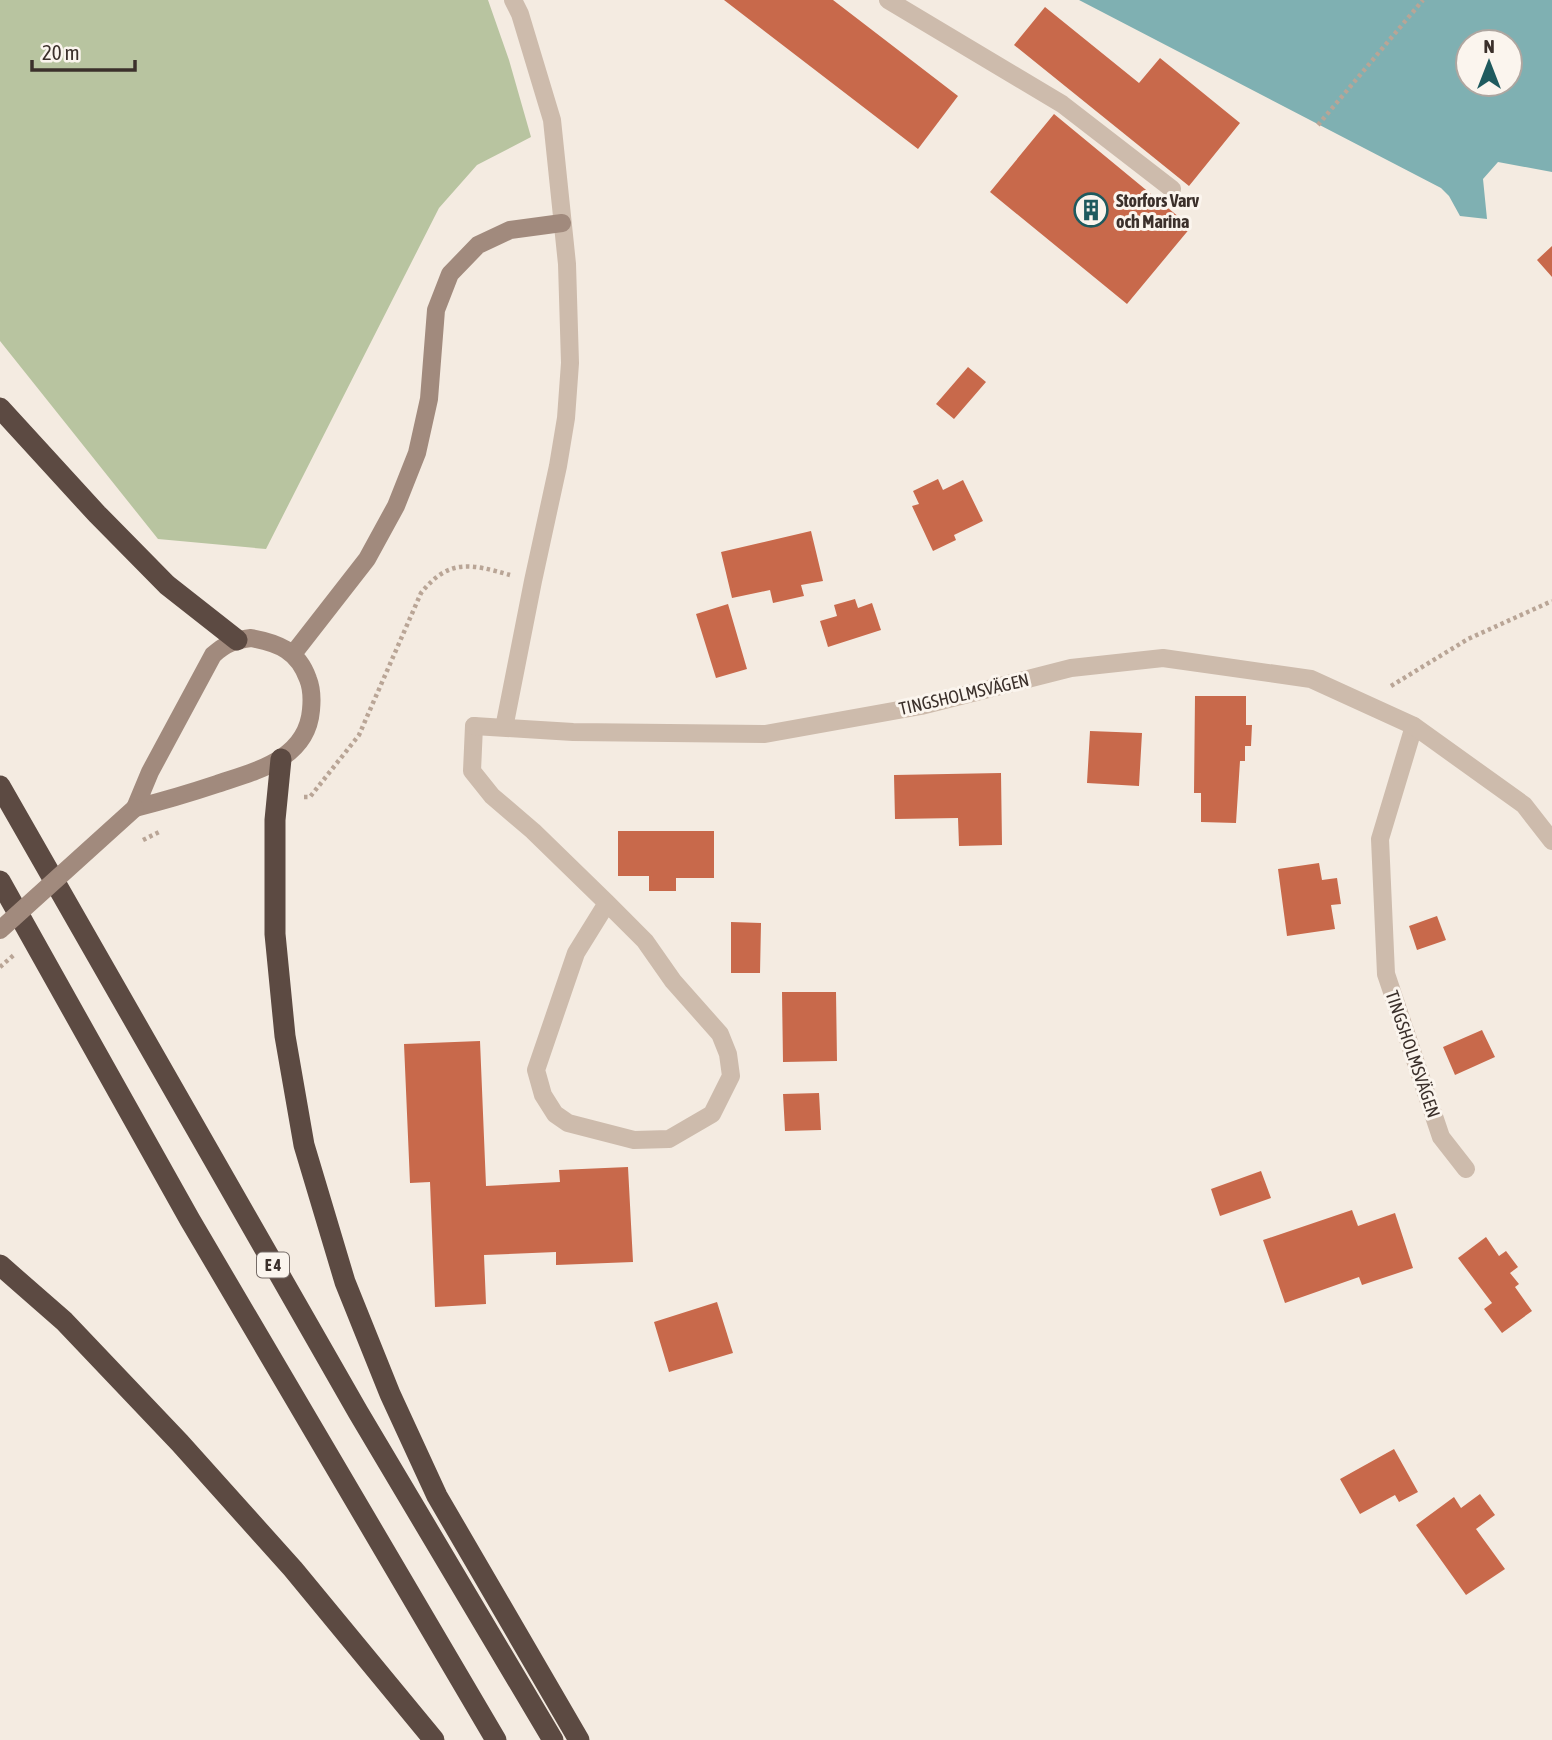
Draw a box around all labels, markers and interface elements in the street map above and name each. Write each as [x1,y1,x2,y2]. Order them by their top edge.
scale bar [32,28,135,72]
north arrow [1454,28,1524,98]
text: N [1483,35,1495,57]
text: 20 m [42,40,80,64]
place label: Storfors Varv och Marina [1116,190,1200,232]
building icon: Storfors Varv och Marina [1072,191,1110,229]
street label: TINGSHOLMSVÄGEN [897,669,1031,719]
street label: TINGSHOLMSVÄGEN [1381,988,1445,1120]
road number: E 4 [257,1252,289,1278]

